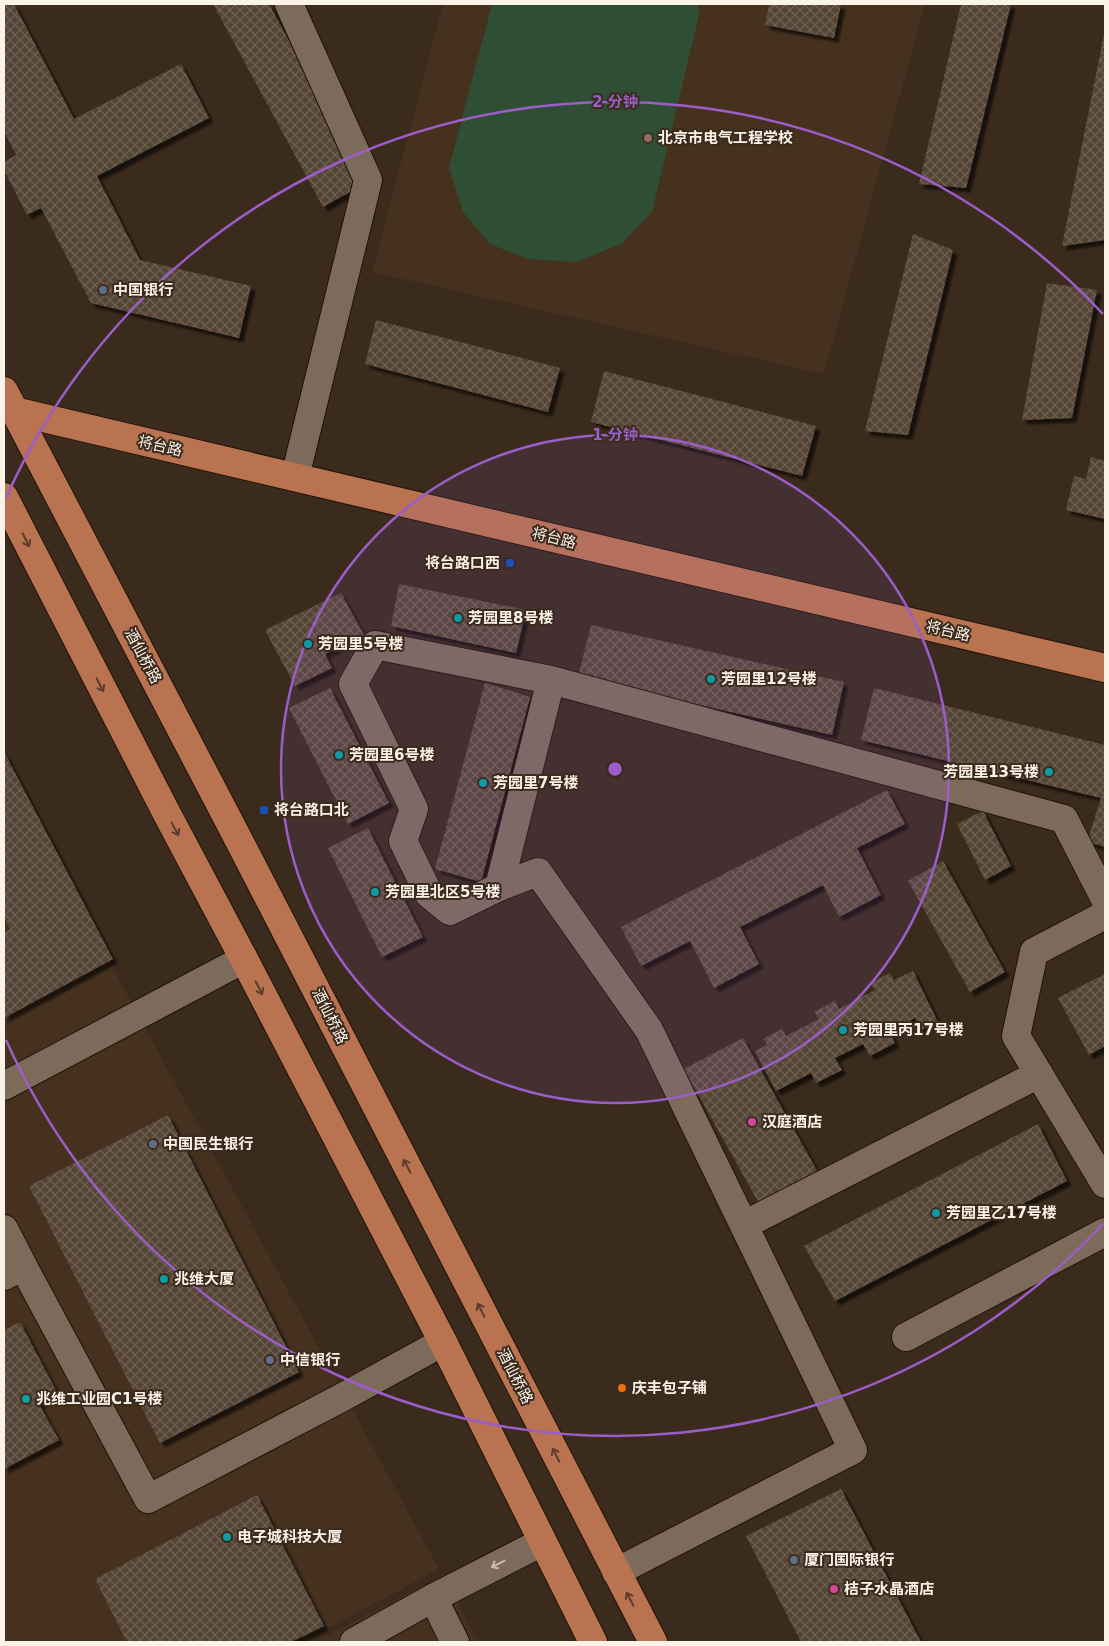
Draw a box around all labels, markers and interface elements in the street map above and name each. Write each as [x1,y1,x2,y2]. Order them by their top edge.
text: 2 分钟 [592,93,638,111]
place label: 北京市电气工程学校 [658,129,793,147]
marker: 北京市电气工程学校 [642,132,654,144]
place label: 中国银行 [113,281,173,299]
marker: 中国银行 [97,284,109,296]
text: 1 分钟 [592,426,638,444]
street label: 将台路 [136,432,184,460]
street label: 将台路 [530,524,578,552]
one-way arrow [21,533,31,548]
place label: 将台路口西 [425,554,500,572]
marker: 将台路口西 [504,557,516,569]
place label: 芳园里8号楼 [468,609,553,627]
marker: 芳园里8号楼 [452,612,464,624]
street label: 将台路 [924,617,972,645]
street label: 酒仙桥路 [121,625,165,687]
place label: 芳园里5号楼 [318,635,403,653]
marker: 芳园里5号楼 [302,638,314,650]
place label: 芳园里12号楼 [721,670,817,688]
marker: 芳园里12号楼 [705,673,717,685]
one-way arrow [96,677,105,692]
place label: 芳园里6号楼 [349,746,434,764]
marker: 芳园里6号楼 [333,749,345,761]
centre of rings [606,760,624,778]
place label: 芳园里13号楼 [943,763,1039,781]
marker: 芳园里13号楼 [1043,766,1055,778]
place label: 芳园里7号楼 [493,774,578,792]
marker: 芳园里7号楼 [477,777,489,789]
place label: 将台路口北 [274,801,349,819]
marker: 将台路口北 [258,804,270,816]
one-way arrow [170,822,180,837]
place label: 芳园里北区5号楼 [385,883,500,901]
marker: 芳园里北区5号楼 [369,886,381,898]
one-way arrow [255,980,265,995]
street label: 酒仙桥路 [308,985,352,1047]
place label: 芳园里丙17号楼 [853,1021,964,1039]
marker: 芳园里丙17号楼 [837,1024,849,1036]
place label: 汉庭酒店 [762,1113,822,1131]
marker: 汉庭酒店 [746,1116,758,1128]
place label: 中国民生银行 [163,1135,253,1153]
marker: 中国民生银行 [147,1138,159,1150]
one-way arrow [402,1158,412,1173]
place label: 芳园里乙17号楼 [946,1204,1057,1222]
marker: 芳园里乙17号楼 [930,1207,942,1219]
place label: 兆维大厦 [174,1270,234,1288]
marker: 兆维大厦 [158,1273,170,1285]
one-way arrow [476,1303,485,1318]
street label: 酒仙桥路 [493,1345,537,1407]
place label: 中信银行 [280,1351,340,1369]
marker: 中信银行 [264,1354,276,1366]
place label: 庆丰包子铺 [632,1379,707,1397]
marker: 庆丰包子铺 [616,1382,628,1394]
place label: 兆维工业园C1号楼 [36,1390,162,1408]
marker: 兆维工业园C1号楼 [20,1393,32,1405]
one-way arrow [551,1447,561,1462]
place label: 电子城科技大厦 [237,1528,342,1546]
marker: 电子城科技大厦 [221,1531,233,1543]
place label: 厦门国际银行 [804,1551,894,1569]
marker: 厦门国际银行 [788,1554,800,1566]
one-way arrow [491,1559,506,1569]
place label: 桔子水晶酒店 [844,1580,934,1598]
marker: 桔子水晶酒店 [828,1583,840,1595]
one-way arrow [625,1592,634,1607]

